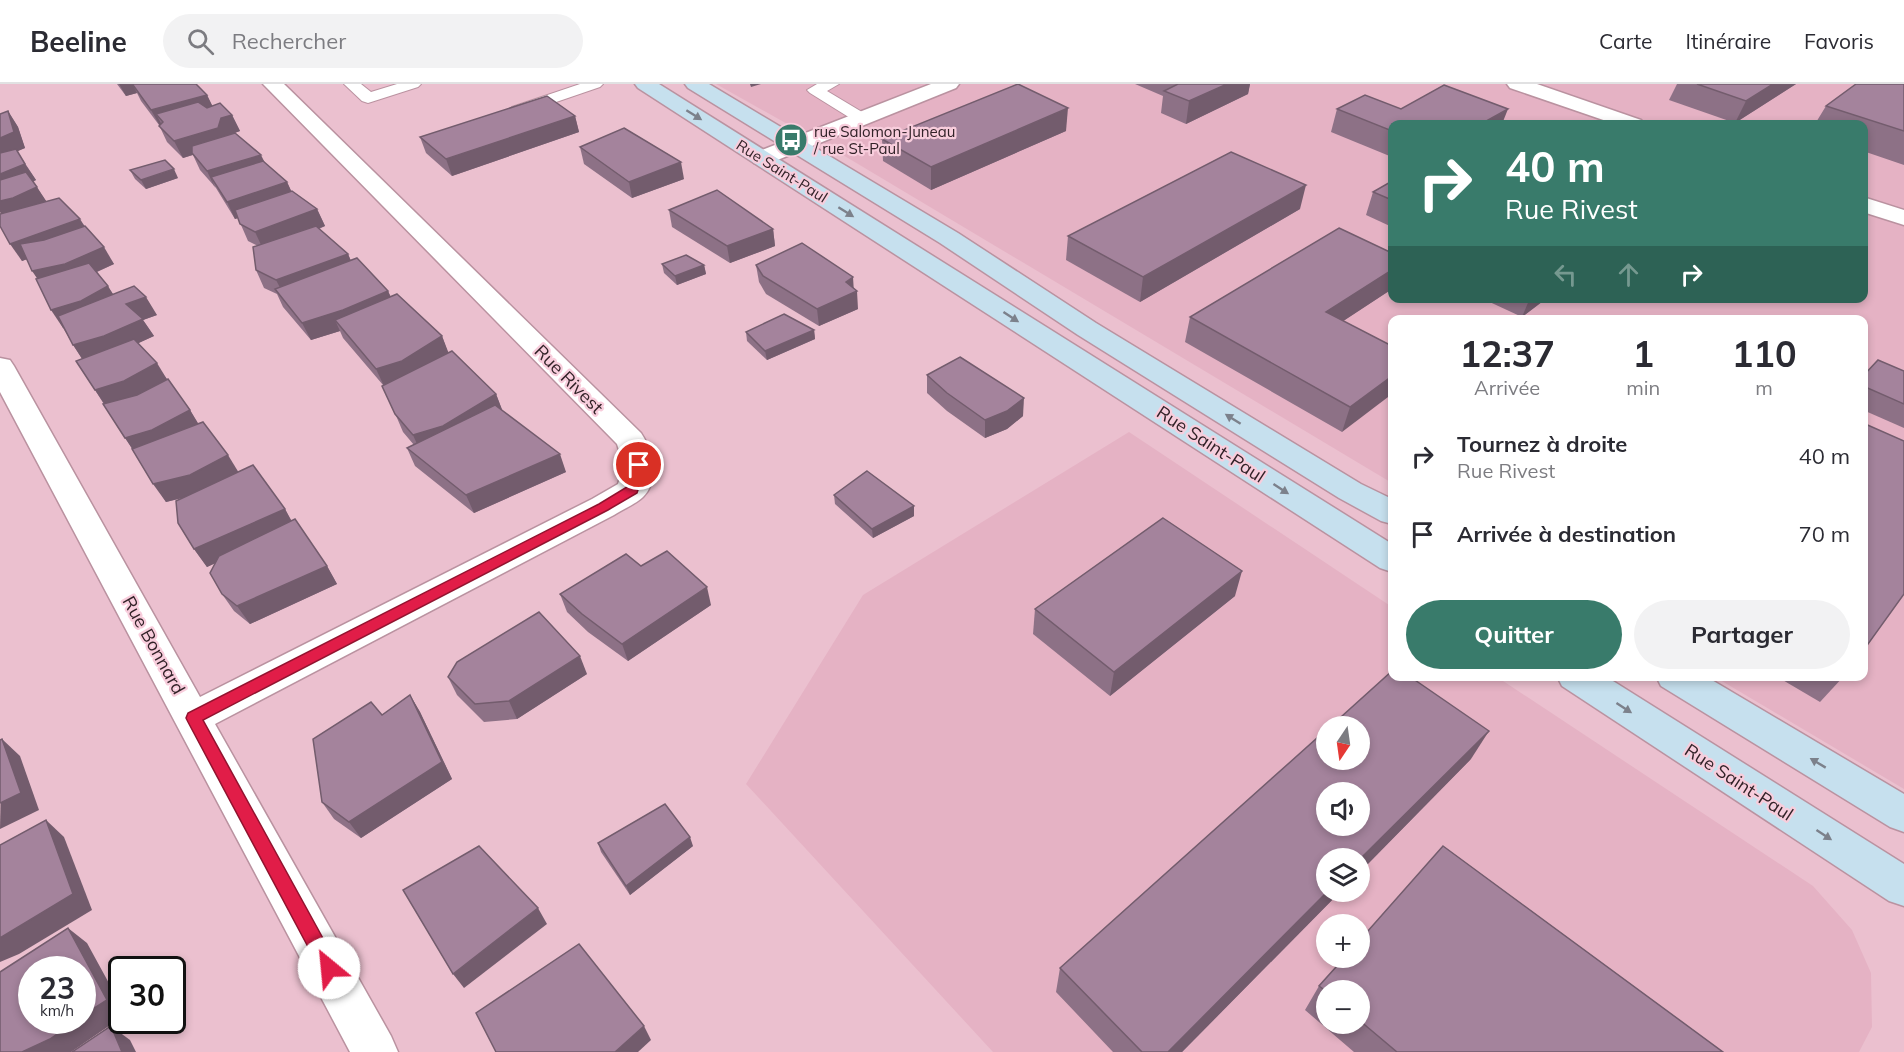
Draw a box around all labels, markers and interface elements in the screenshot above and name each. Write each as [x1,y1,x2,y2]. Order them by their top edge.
search box [163,14,583,68]
text: Beeline [30,24,127,59]
icon: search [184,25,217,58]
text: Rechercher [232,27,346,55]
text: Carte [1599,28,1653,54]
text: Itinéraire [1686,28,1771,54]
text: Favoris [1804,28,1874,54]
one-way arrow [686,110,702,121]
bus stop icon: rue Salomon-Juneau / rue St-Paul [773,122,809,158]
place label: rue Salomon-Juneau / rue St-Paul [813,122,955,158]
street label: Rue Saint-Paul [733,135,831,207]
text: 40 m [1505,140,1605,193]
icon: right [1406,144,1484,222]
text: Rue Rivest [1505,192,1638,226]
one-way arrow [838,206,855,217]
icon: left [1549,258,1582,291]
icon: ahead [1612,258,1645,291]
icon: right [1675,258,1708,291]
one-way arrow [1003,311,1019,322]
text: 12:37 [1459,331,1555,376]
text: 1 [1632,331,1654,376]
text: 110 [1732,331,1797,376]
street label: Rue Rivest [530,340,608,418]
text: Arrivée [1474,375,1540,400]
text: min [1626,375,1660,400]
text: m [1755,375,1773,400]
street label: Rue Saint-Paul [1152,400,1270,488]
one-way arrow [1225,414,1241,425]
text: Tournez à droite [1457,430,1627,458]
pin [613,439,664,490]
icon: right [1406,440,1439,473]
text: 40 m [1799,442,1850,470]
icon: arrive [622,448,655,481]
text: Rue Rivest [1457,458,1555,483]
one-way arrow [1273,484,1290,495]
icon: arrive [1406,518,1439,551]
text: Arrivée à destination [1457,520,1676,548]
text: 70 m [1799,520,1850,548]
street label: Rue Bonnard [118,592,190,698]
button: Quitter [1406,600,1622,669]
button: Partager [1634,600,1850,669]
one-way arrow [1616,702,1632,713]
north arrow [1316,716,1370,770]
map controls [1316,716,1370,1034]
street label: Rue Saint-Paul [1680,738,1798,826]
one-way arrow [1810,758,1826,769]
button: sound [1316,782,1370,836]
one-way arrow [1816,830,1832,841]
button: layers [1316,848,1370,902]
button: + [1316,914,1370,968]
position arrow [297,936,361,1000]
speed limit sign: 30 [108,956,186,1034]
text: 23 [39,969,75,1007]
button: − [1316,980,1370,1034]
text: km/h [40,1001,74,1020]

